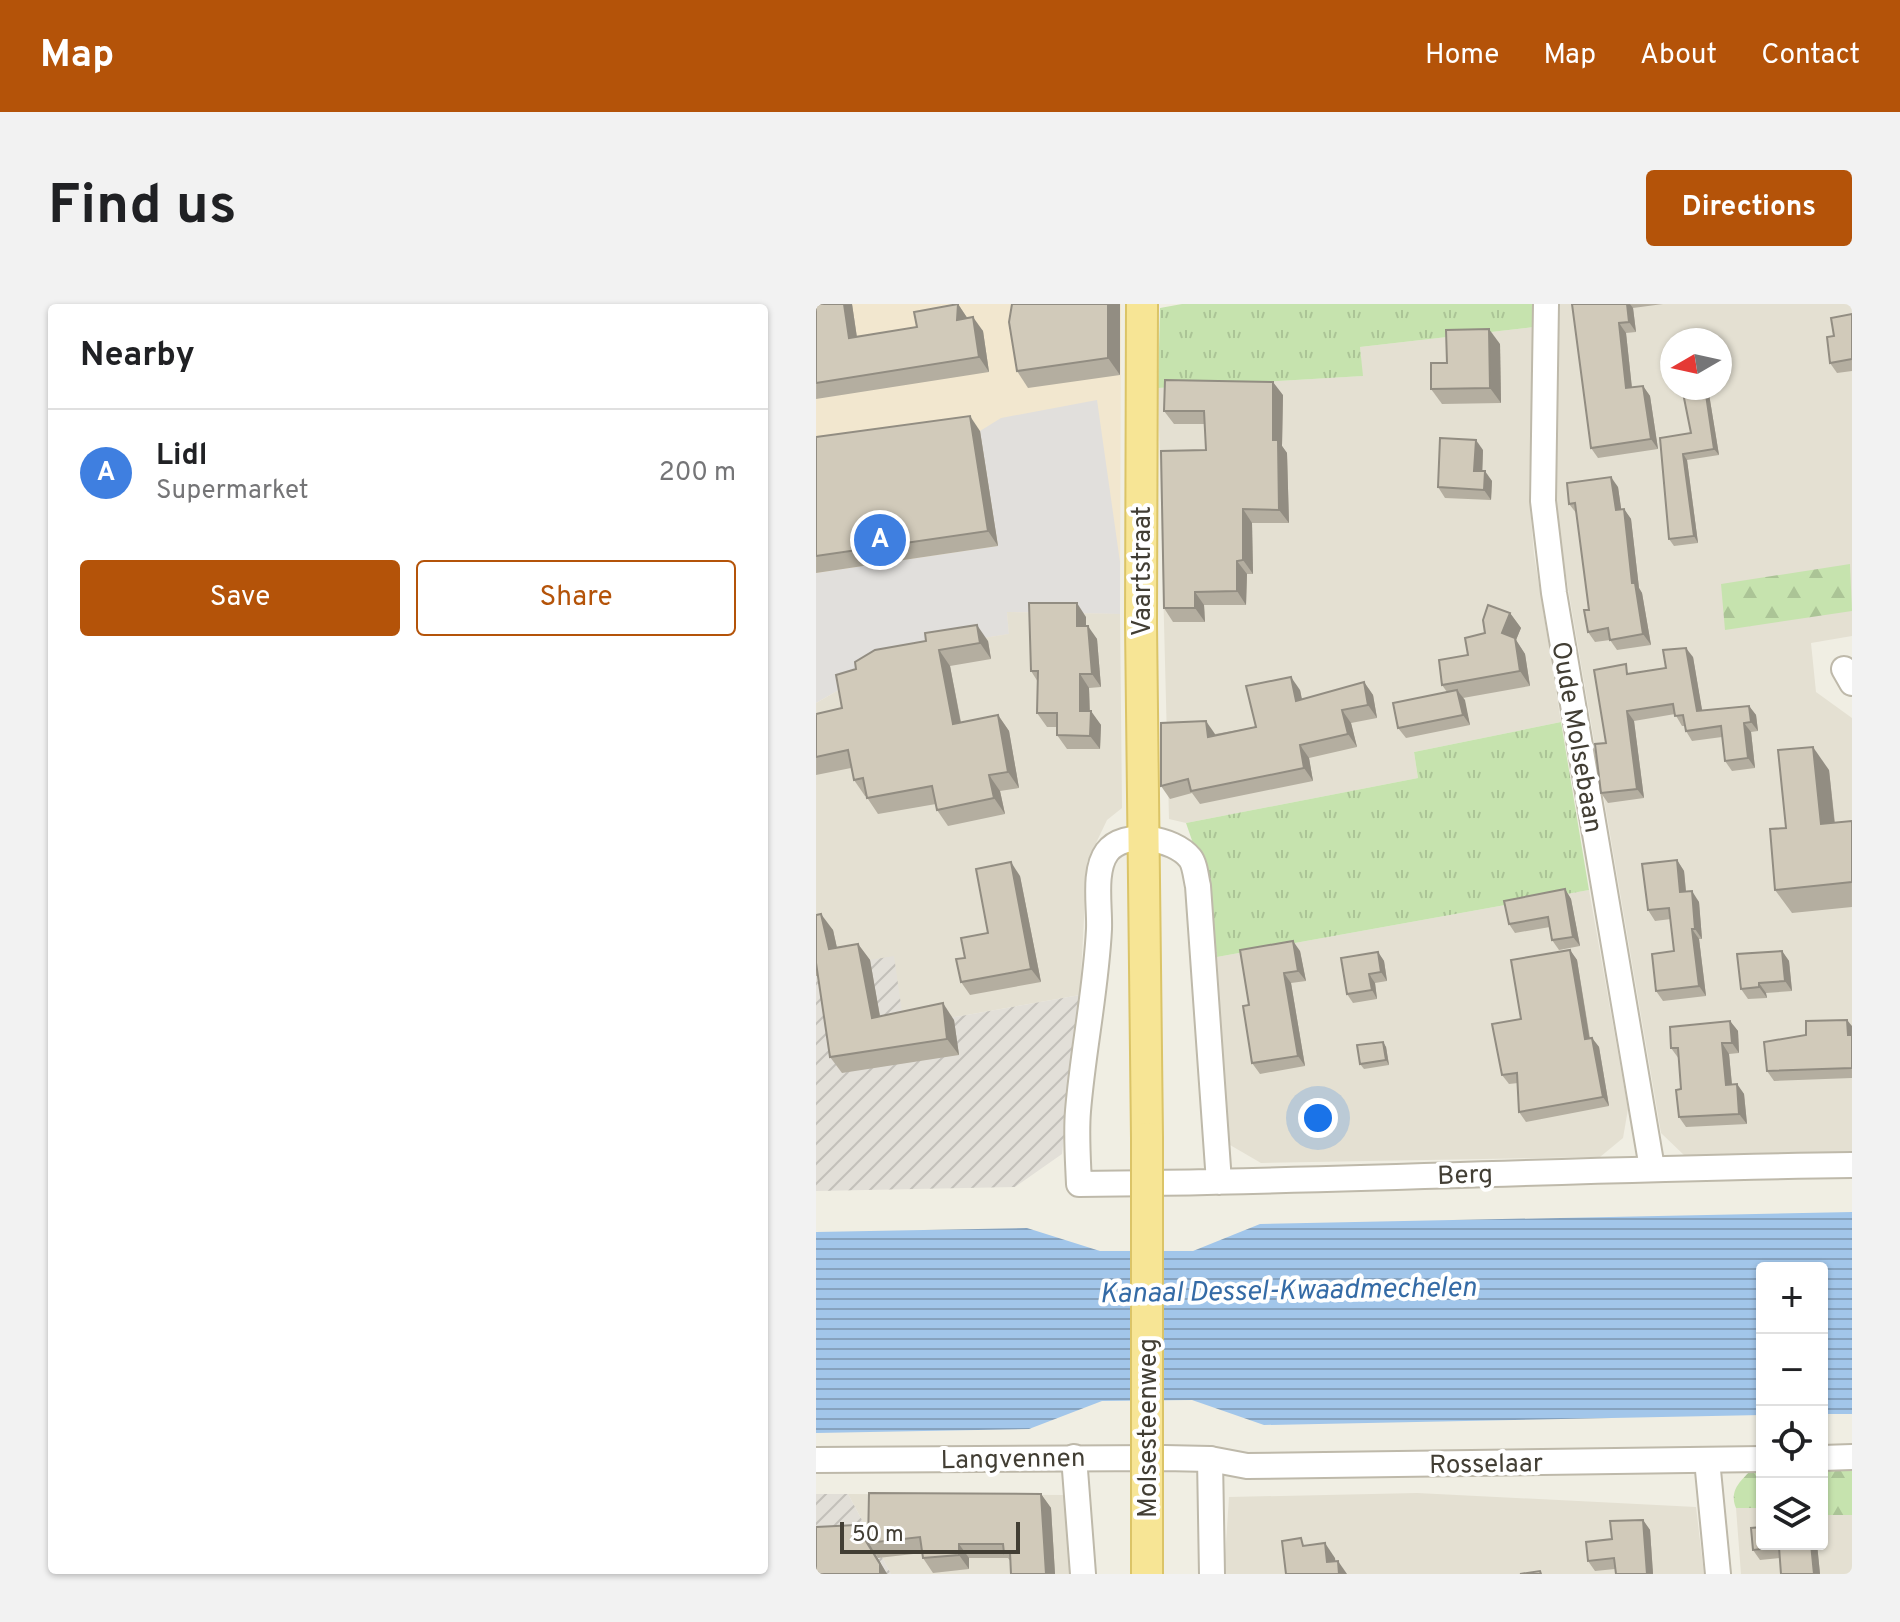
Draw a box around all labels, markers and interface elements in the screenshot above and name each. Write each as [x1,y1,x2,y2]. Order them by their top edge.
text: Map [40,32,114,81]
text: Home [1425,38,1499,74]
text: Map [1543,38,1596,74]
text: About [1640,38,1717,74]
text: Contact [1761,38,1860,74]
button: Directions [1646,170,1852,246]
text: Find us [48,173,237,243]
north arrow [1660,328,1732,400]
text: Nearby [80,335,195,378]
text: Lidl [156,438,208,475]
text: A [97,457,115,490]
text: 200 m [659,457,736,490]
text: Supermarket [156,475,308,508]
street label: Vaartstraat [1127,506,1160,636]
pin: A [854,510,906,570]
button: Save [80,560,400,636]
button: Share [416,560,736,636]
street label: Oude Molsebaan [1542,639,1609,836]
your location [1298,1098,1338,1138]
street label: Berg [1437,1159,1493,1194]
map controls [1756,1262,1828,1550]
button: + [1756,1262,1828,1334]
water label: Kanaal Dessel-Kwaadmechelen [1099,1271,1477,1313]
button: − [1756,1334,1828,1406]
street label: Molsesteenweg [1133,1338,1166,1518]
button: locate [1756,1406,1828,1478]
street label: Langvennen [940,1443,1086,1478]
street label: Rosselaar [1429,1448,1543,1483]
button: layers [1756,1478,1828,1550]
scale bar [840,1518,1020,1554]
text: 50 m [852,1522,904,1549]

